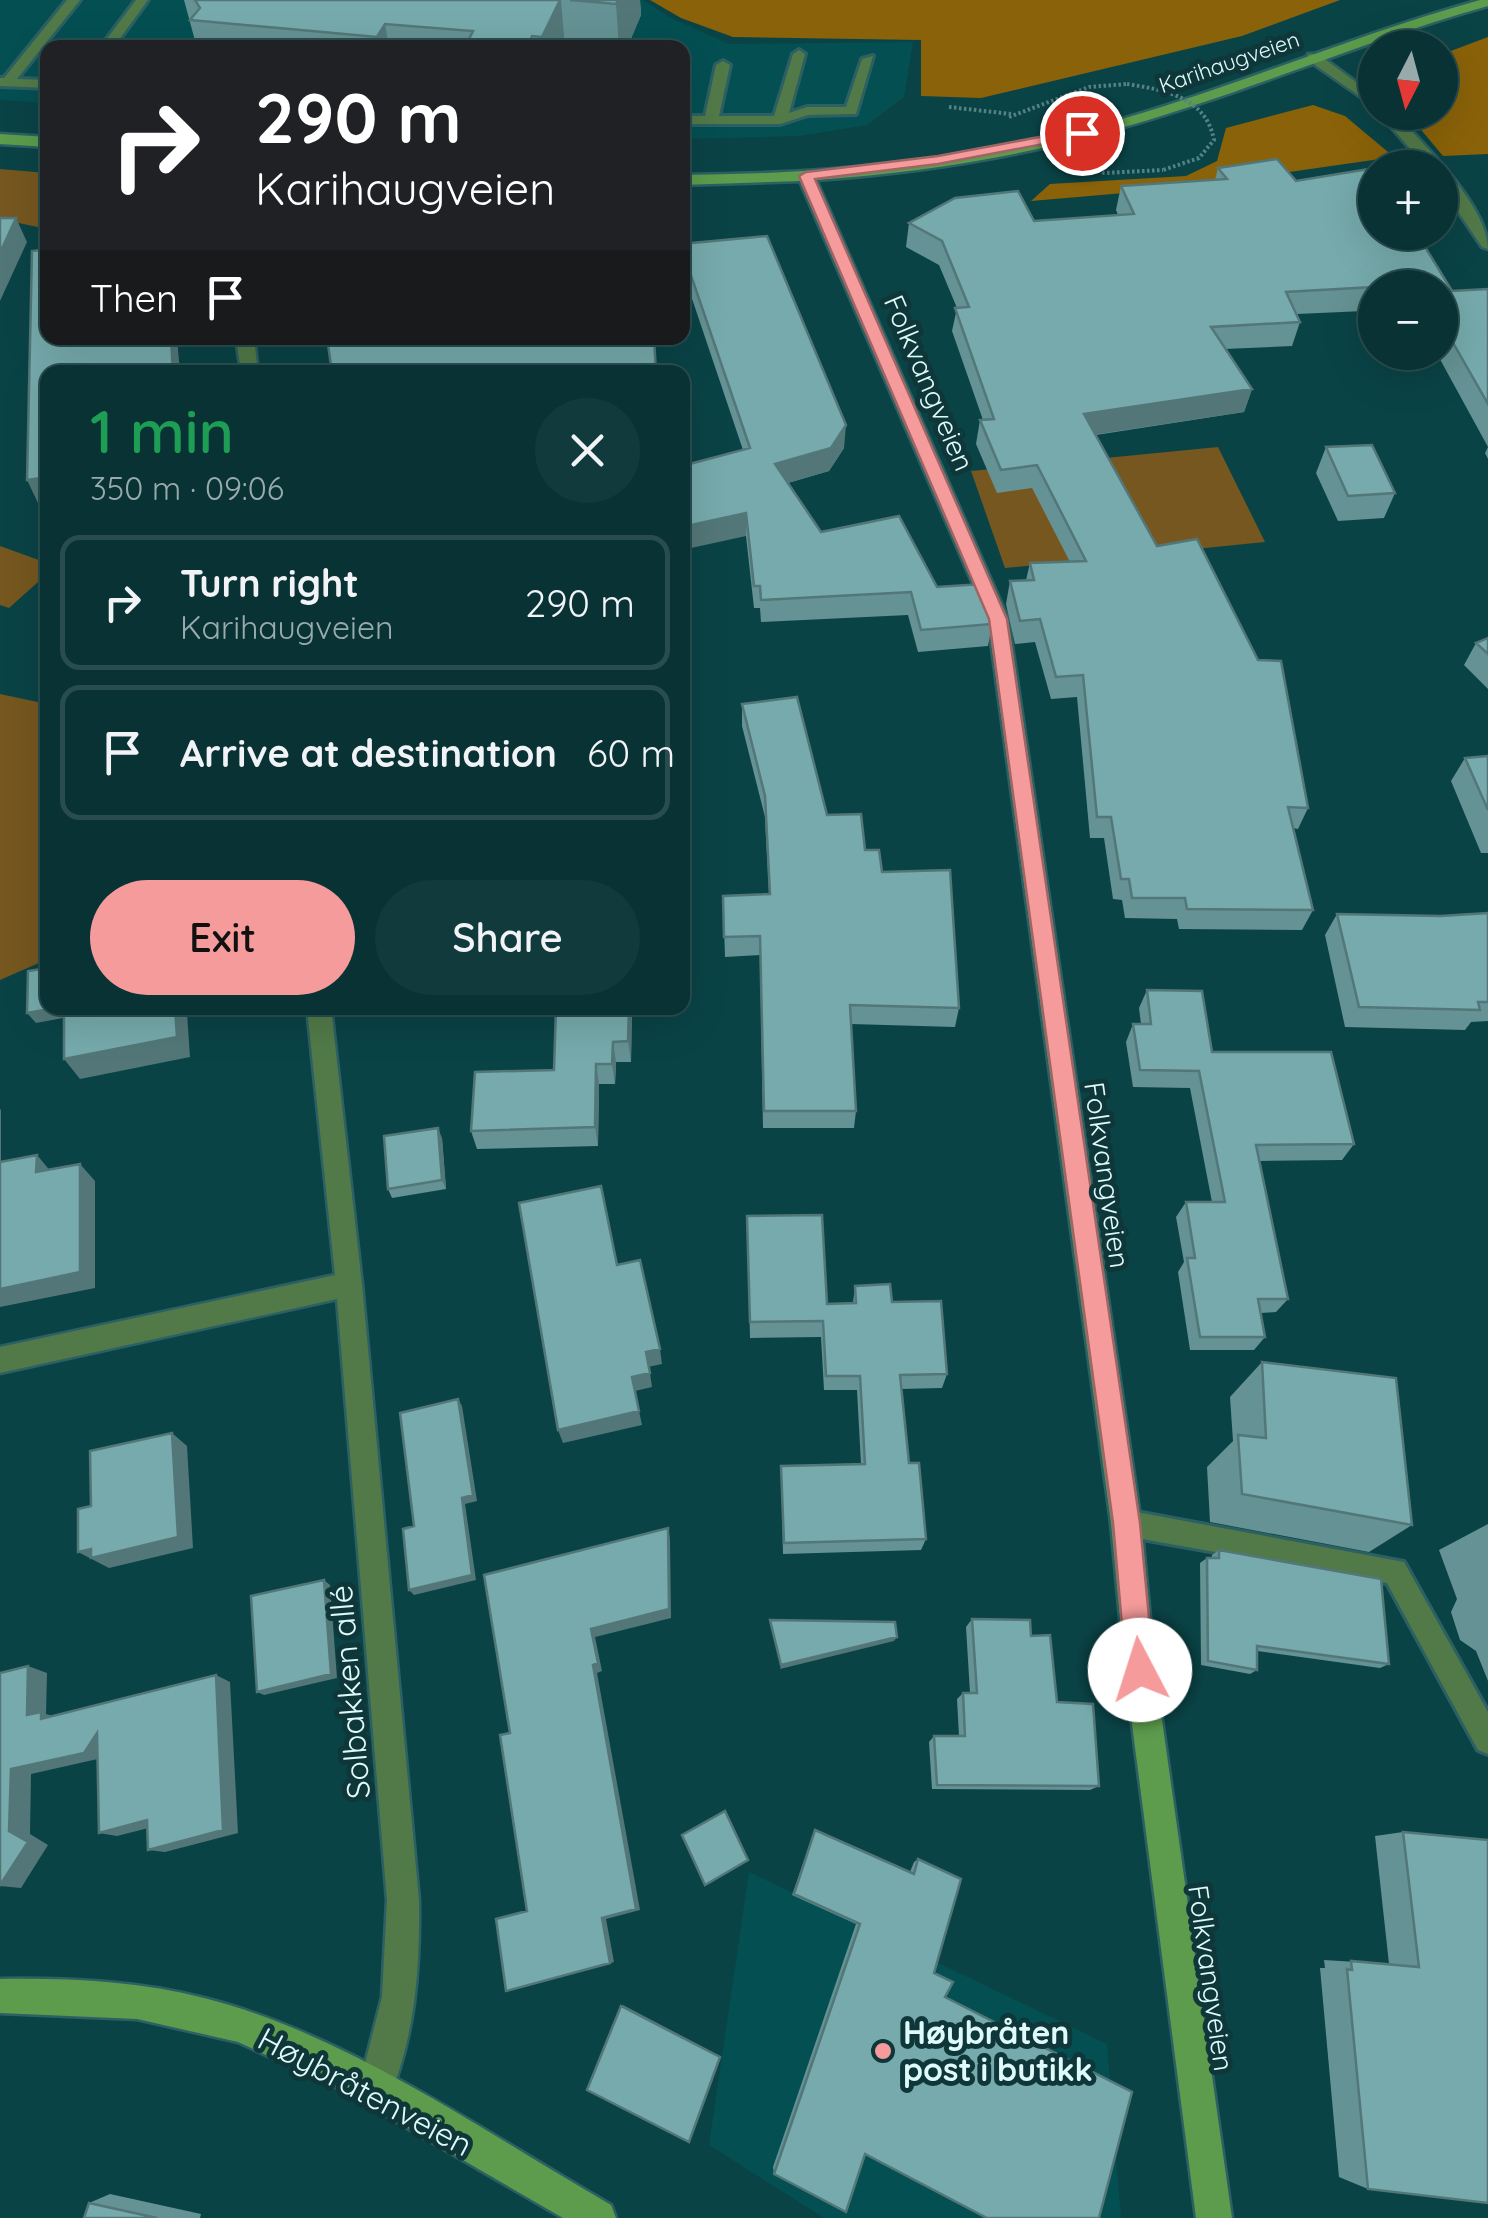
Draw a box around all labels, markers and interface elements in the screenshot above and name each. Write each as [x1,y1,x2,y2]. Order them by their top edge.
street label: Karihaugveien [1155,25,1303,99]
north arrow [1358,30,1458,130]
map controls [1358,30,1458,370]
text: 290 m [255,73,462,161]
icon: right [90,80,220,210]
pin [1040,91,1125,176]
icon: arrive [1055,106,1110,161]
button: + [1358,150,1458,250]
text: Karihaugveien [255,160,555,216]
icon: arrive [198,270,253,325]
button: − [1358,270,1458,370]
text: Then [90,274,178,322]
street label: Folkvangveien [877,290,982,476]
text: 1 min [90,393,234,468]
button: close [535,398,640,503]
text: 350 m · 09:06 [90,468,284,508]
text: Turn right [180,559,359,607]
icon: right [95,575,150,630]
text: 290 m [525,579,635,627]
text: Karihaugveien [180,607,394,647]
icon: arrive [95,725,150,780]
text: Arrive at destination [180,729,557,777]
text: 60 m [587,729,675,777]
button: Exit [90,880,355,995]
button: Share [375,880,640,995]
street label: Folkvangveien [1077,1080,1138,1270]
street label: Solbakken allé [320,1584,378,1800]
position arrow [1088,1618,1192,1722]
street label: Folkvangveien [1181,1883,1242,2073]
place label: Høybråten post i butikk [903,2012,1093,2089]
street label: Høybråtenveien [252,2018,479,2164]
marker: Høybråten post i butikk [872,2040,894,2062]

